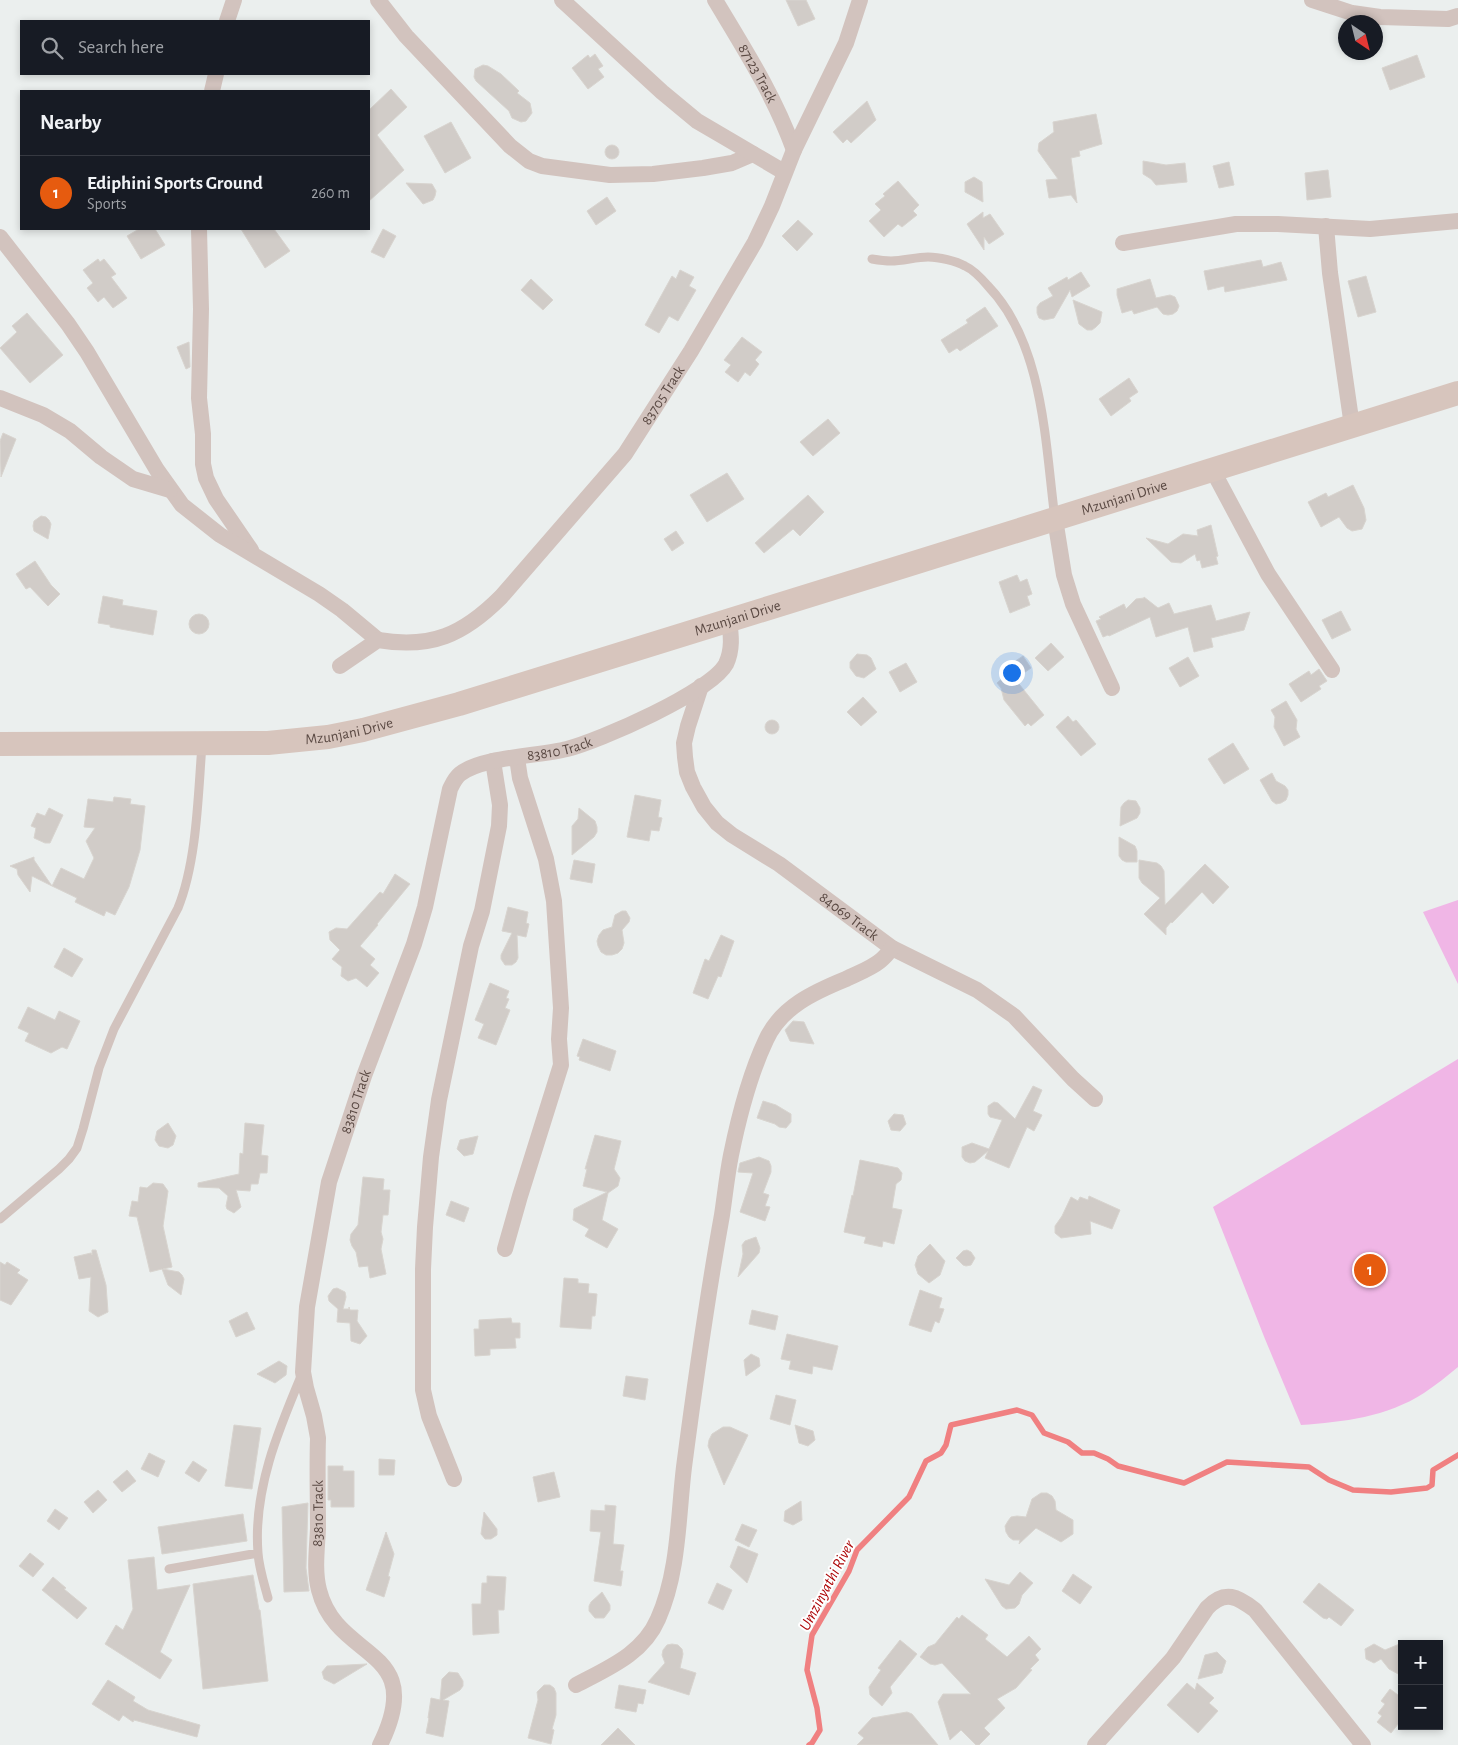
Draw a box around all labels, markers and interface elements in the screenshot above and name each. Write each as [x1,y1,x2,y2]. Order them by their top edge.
north arrow [1338,15,1383,60]
search box [20,20,370,75]
icon: search [38,34,66,62]
text: Search here [78,38,164,57]
street label: 87123 Track [735,42,780,105]
text: Nearby [40,112,101,133]
text: Ediphini Sports Ground [87,174,263,193]
text: 1 [53,185,59,201]
text: 260 m [311,185,350,201]
text: Sports [87,196,127,212]
street label: 83705 Track [639,363,688,428]
street label: Mzunjani Drive [1080,477,1169,518]
street label: Mzunjani Drive [693,598,783,639]
your location [999,660,1025,686]
street label: Mzunjani Drive [305,715,395,747]
street label: 83810 Track [526,734,594,763]
street label: 84069 Track [816,890,881,943]
street label: 83810 Track [338,1067,374,1136]
pin: 1 [1354,1251,1386,1289]
street label: 83810 Track [310,1480,326,1547]
water label: Umzinyathi River [796,1537,858,1633]
map controls [1398,1640,1443,1730]
button: + [1398,1640,1443,1685]
button: − [1398,1685,1443,1730]

